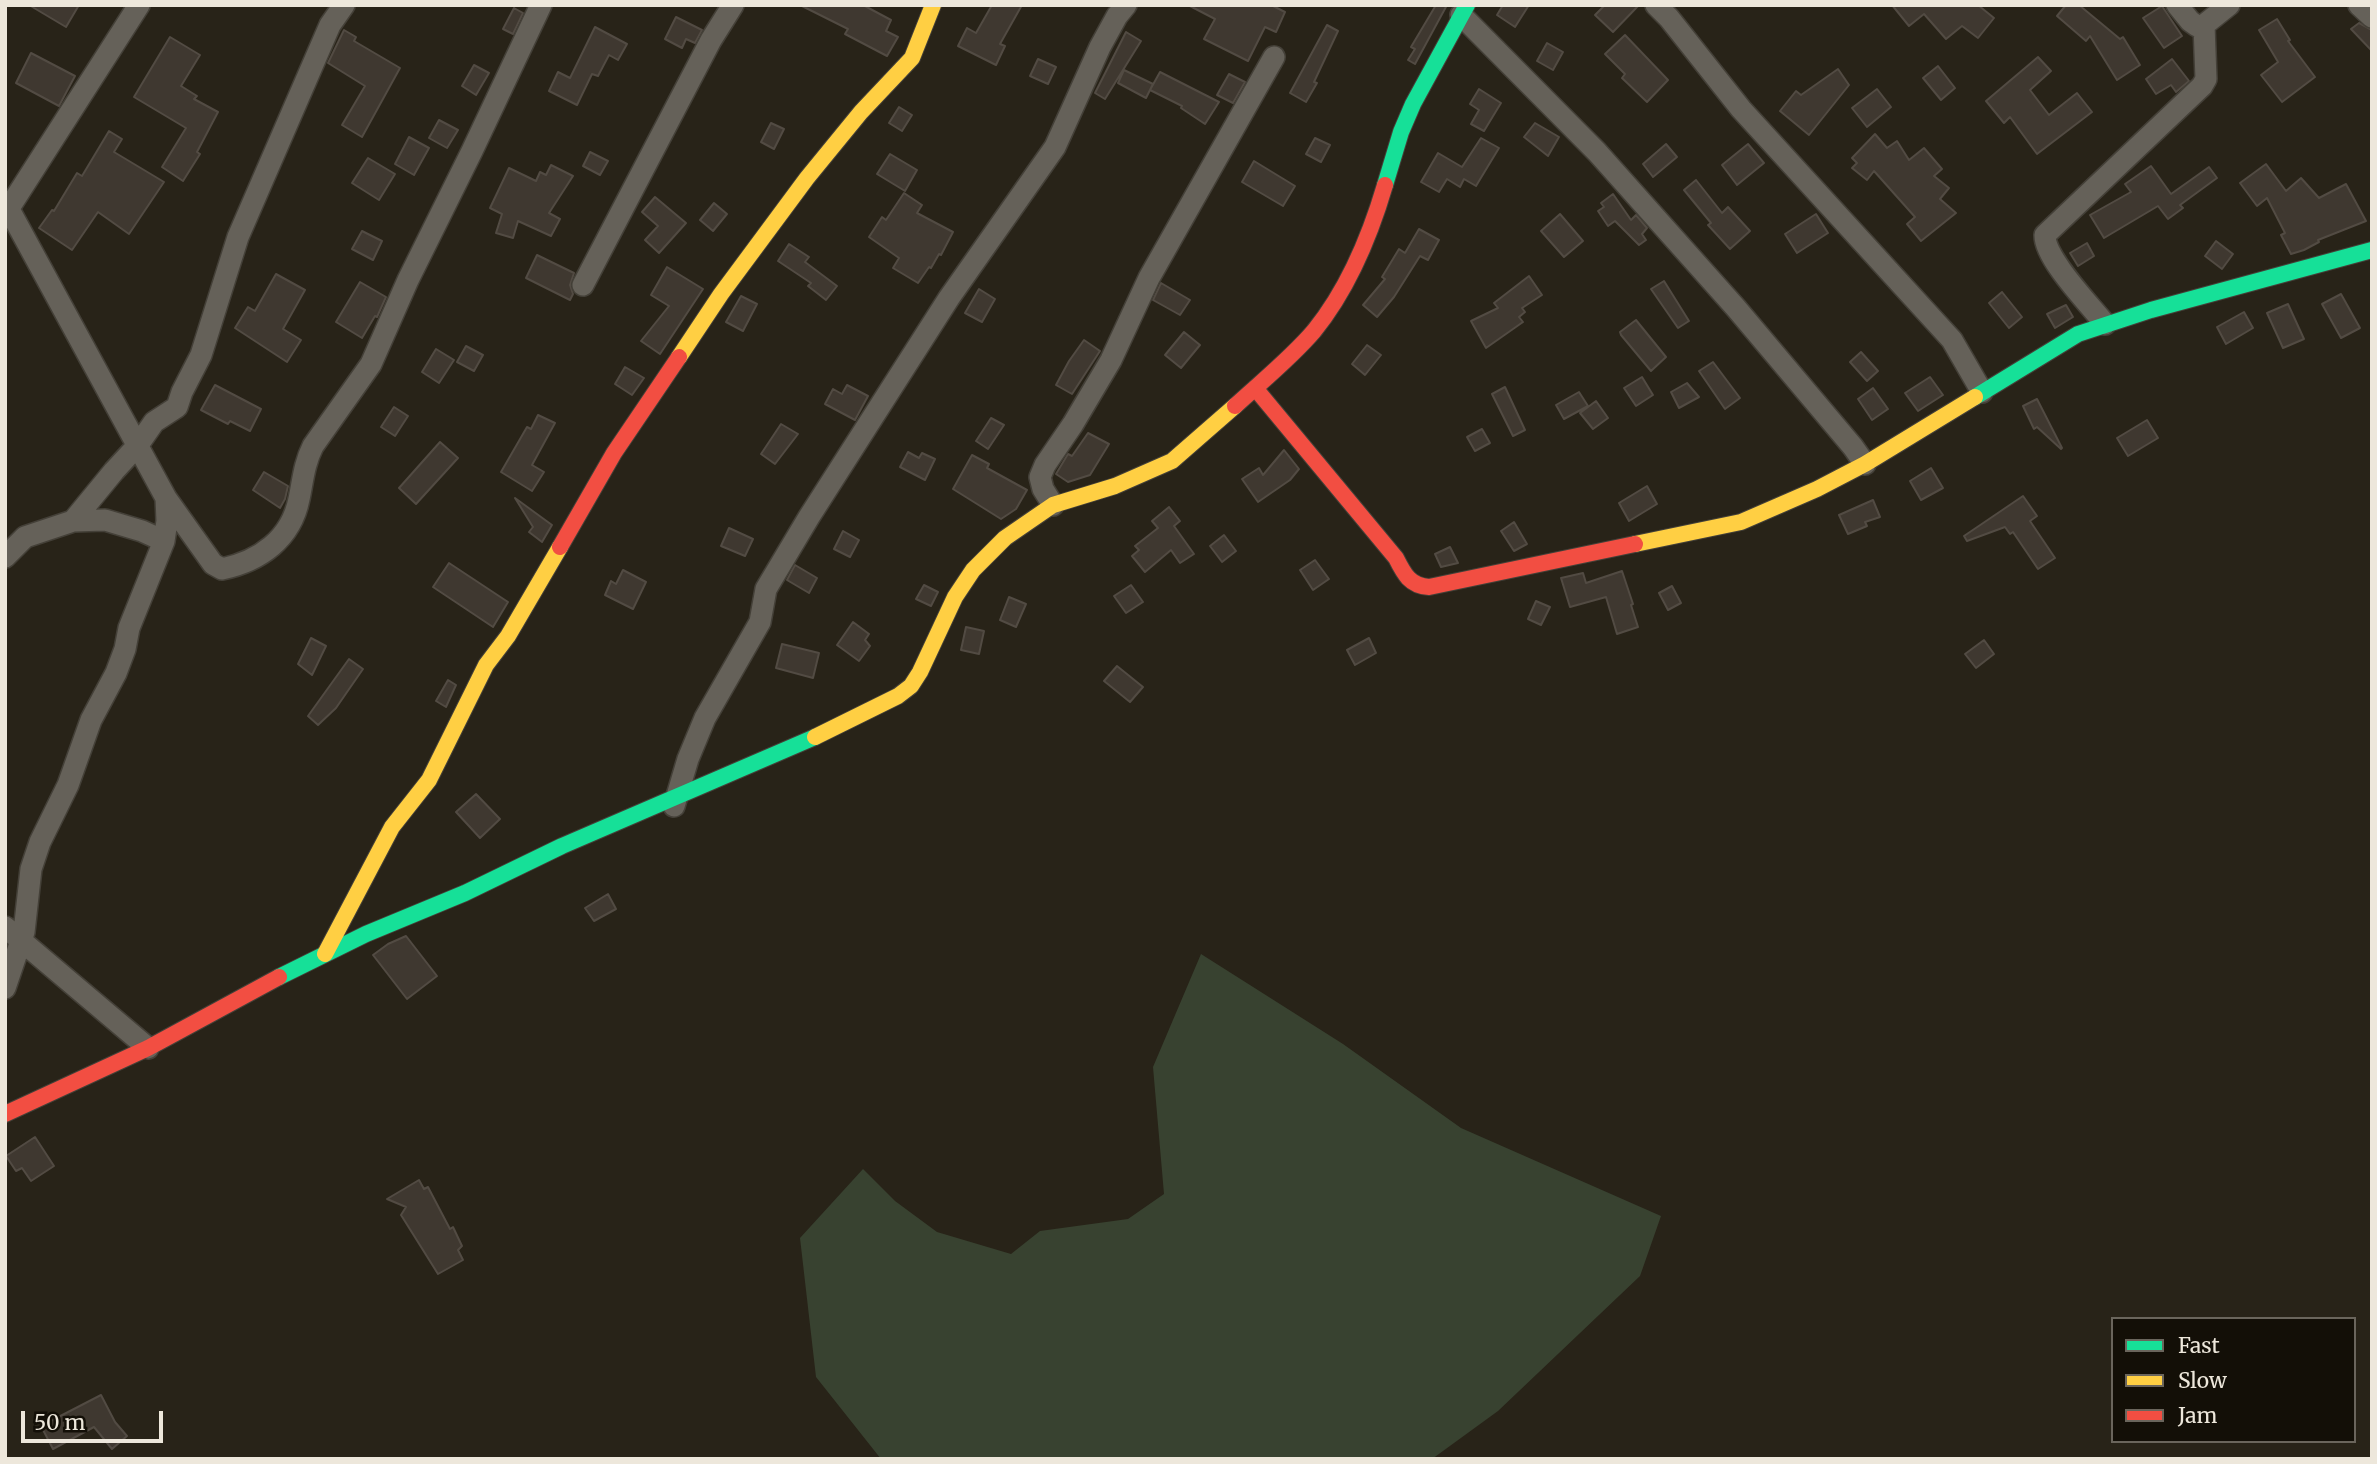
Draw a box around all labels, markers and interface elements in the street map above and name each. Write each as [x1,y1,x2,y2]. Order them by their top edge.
legend [2111,1317,2356,1443]
text: Fast [2178,1332,2220,1359]
text: Slow [2178,1367,2227,1394]
scale bar [24,1398,166,1442]
text: Jam [2178,1402,2217,1429]
text: 50 m [34,1409,85,1436]

